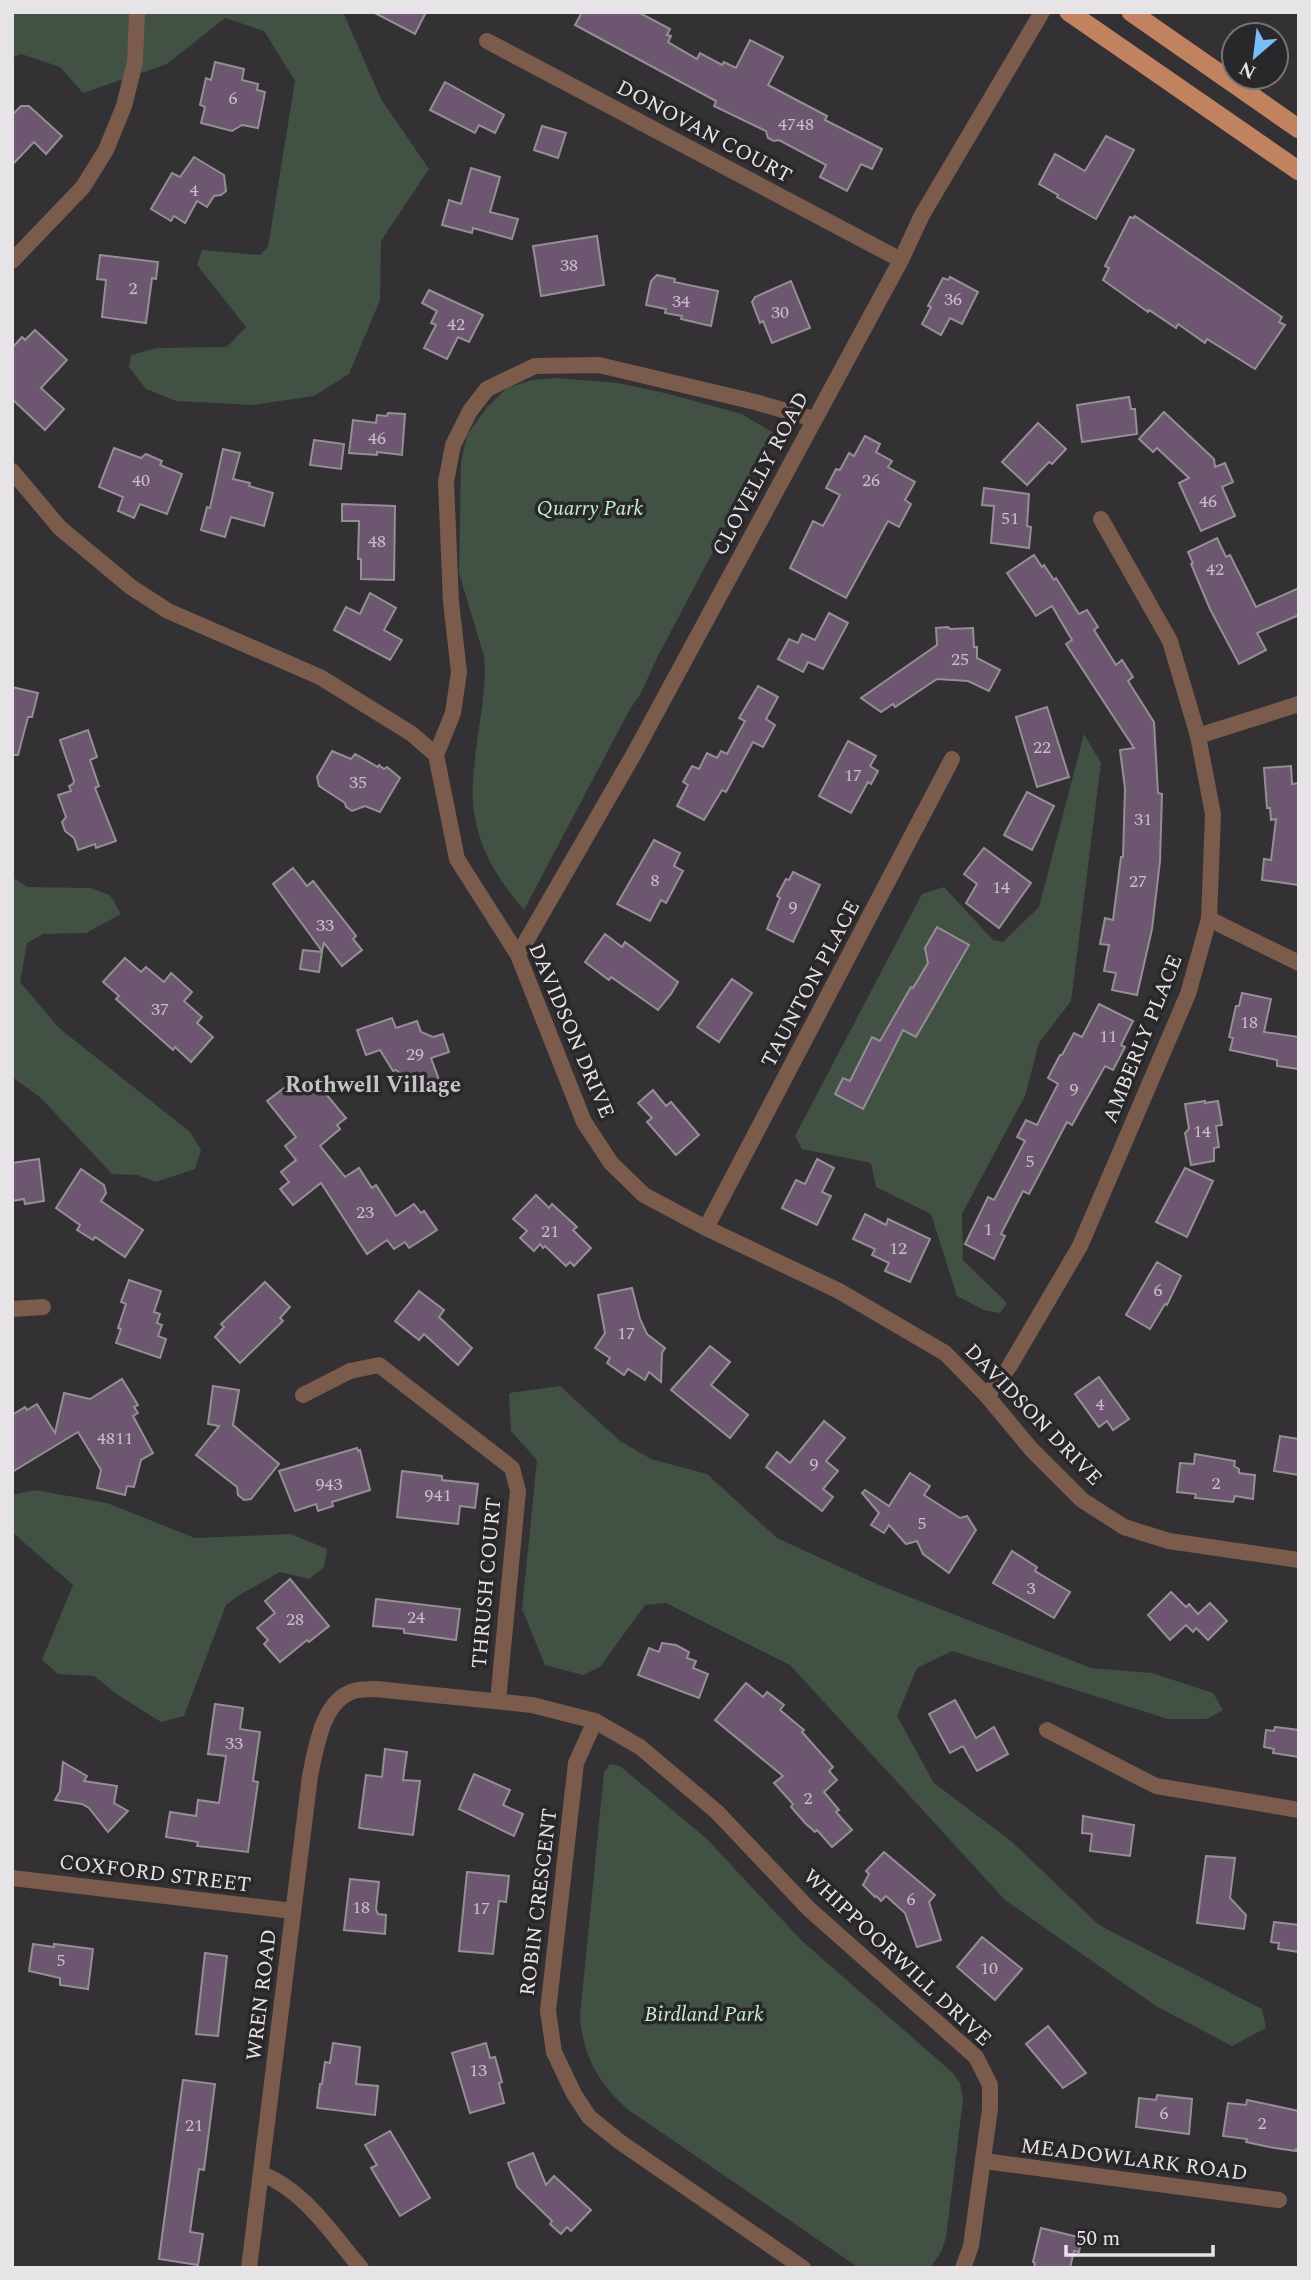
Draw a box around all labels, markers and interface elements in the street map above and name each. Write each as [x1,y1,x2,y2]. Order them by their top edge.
north arrow [1220,21,1290,91]
text: N [1234,53,1261,86]
street label: DONOVAN COURT [610,72,798,192]
house number: 6 [229,85,238,112]
house number: 4748 [778,111,814,138]
house number: 4 [190,177,199,204]
house number: 38 [560,252,578,279]
house number: 2 [129,275,138,302]
house number: 36 [944,286,962,313]
house number: 34 [672,288,690,315]
house number: 30 [771,299,789,326]
house number: 42 [447,311,465,338]
street label: CLOVELLY ROAD [704,386,818,562]
house number: 46 [368,425,386,452]
house number: 40 [132,467,150,494]
house number: 26 [862,467,880,494]
house number: 46 [1199,488,1217,515]
park label: Quarry Park [537,493,643,525]
house number: 51 [1001,505,1019,532]
house number: 48 [368,528,386,555]
house number: 42 [1206,556,1224,583]
house number: 25 [951,646,969,673]
house number: 22 [1033,734,1051,761]
house number: 17 [844,762,862,789]
house number: 35 [349,769,367,796]
house number: 31 [1134,806,1152,833]
house number: 8 [651,867,660,894]
house number: 27 [1129,868,1147,895]
house number: 14 [992,874,1010,901]
house number: 9 [789,894,798,921]
street label: TAUNTON PLACE [753,895,869,1073]
house number: 33 [316,912,334,939]
street label: DAVIDSON DRIVE [520,938,622,1124]
street label: AMBERLY PLACE [1095,950,1191,1128]
house number: 37 [151,996,169,1023]
house number: 18 [1240,1009,1258,1036]
house number: 11 [1099,1023,1117,1050]
house number: 29 [406,1041,424,1068]
district label: Rothwell Village [285,1068,461,1103]
house number: 9 [1070,1076,1079,1103]
house number: 14 [1193,1118,1211,1145]
house number: 5 [1026,1148,1035,1175]
house number: 23 [356,1199,374,1226]
house number: 1 [984,1216,993,1243]
house number: 21 [541,1218,559,1245]
house number: 12 [889,1235,907,1262]
house number: 6 [1154,1277,1163,1304]
house number: 17 [617,1320,635,1347]
street label: DAVIDSON DRIVE [956,1336,1110,1494]
house number: 4 [1096,1391,1105,1418]
house number: 4811 [97,1425,133,1452]
house number: 9 [810,1451,819,1478]
house number: 2 [1212,1470,1221,1497]
house number: 943 [316,1471,343,1498]
house number: 941 [425,1482,452,1509]
street label: THRUSH COURT [464,1496,510,1670]
house number: 5 [918,1510,927,1537]
house number: 3 [1027,1575,1036,1602]
house number: 24 [407,1604,425,1631]
house number: 28 [286,1606,304,1633]
house number: 33 [225,1730,243,1757]
house number: 2 [804,1785,813,1812]
street label: ROBIN CRESCENT [512,1806,566,1998]
street label: COXFORD STREET [57,1846,253,1902]
street label: WHIPPOORWILL DRIVE [795,1862,999,2054]
house number: 6 [907,1886,916,1913]
house number: 18 [352,1894,370,1921]
house number: 17 [472,1895,490,1922]
street label: WREN ROAD [238,1927,286,2063]
house number: 5 [57,1947,66,1974]
house number: 10 [980,1955,998,1982]
park label: Birdland Park [644,1999,764,2031]
house number: 13 [469,2057,487,2084]
house number: 6 [1160,2100,1169,2127]
house number: 2 [1258,2110,1267,2137]
house number: 21 [185,2112,203,2139]
street label: MEADOWLARK ROAD [1019,2130,1249,2190]
scale bar [1066,2214,1213,2258]
text: 50 m [1076,2223,1120,2255]

